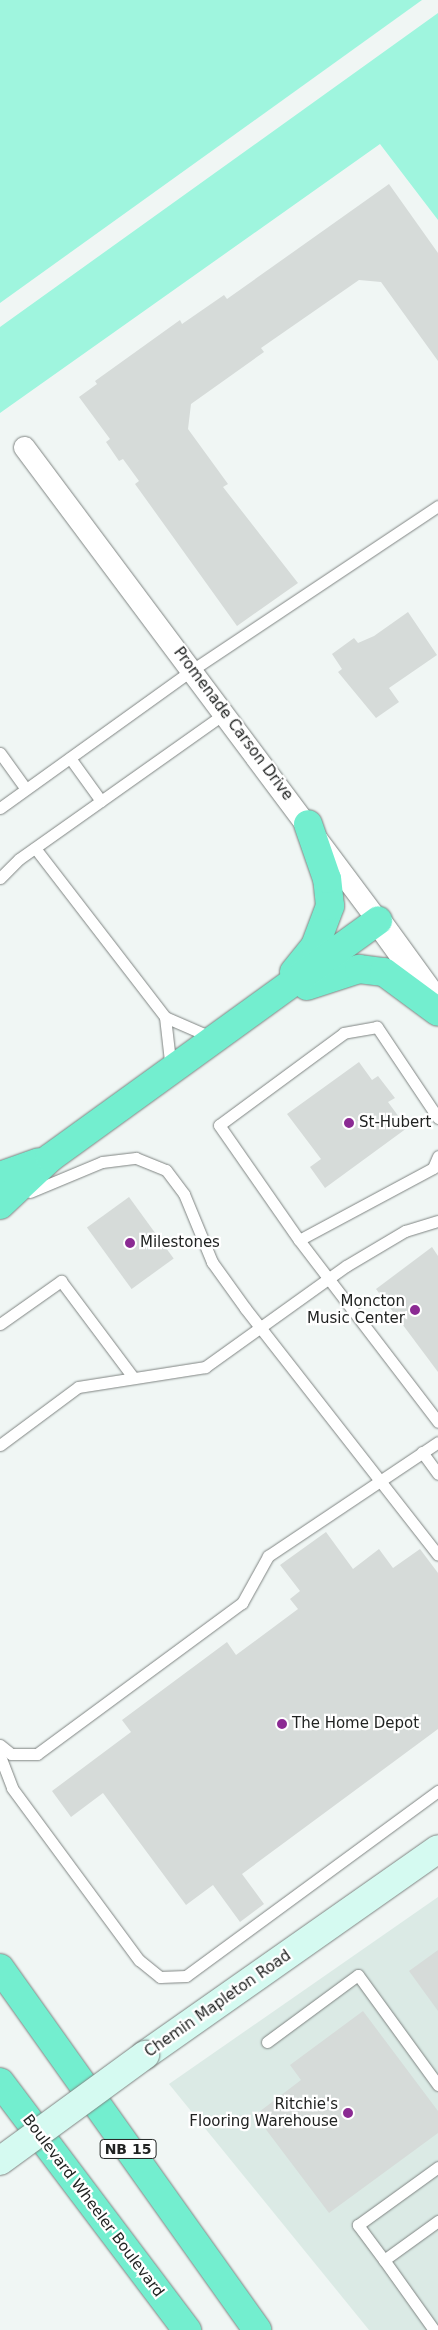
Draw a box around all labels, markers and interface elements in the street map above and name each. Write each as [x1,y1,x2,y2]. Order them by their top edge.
street label: Promenade Carson Drive [170,644,296,804]
place label: St-Hubert [359,1114,431,1132]
marker: St-Hubert [343,1117,355,1129]
place label: Milestones [140,1234,220,1252]
marker: Milestones [124,1237,136,1249]
place label: Moncton Music Center [307,1292,405,1327]
marker: Moncton Music Center [409,1304,421,1316]
place label: The Home Depot [292,1715,419,1733]
marker: The Home Depot [276,1718,288,1730]
street label: Chemin Mapleton Road [141,1947,295,2061]
place label: Ritchie's Flooring Warehouse [189,2095,338,2130]
marker: Ritchie's Flooring Warehouse [342,2107,354,2119]
street label: Boulevard Wheeler Boulevard [19,2111,167,2301]
road number: NB 15 [99,2138,157,2160]

